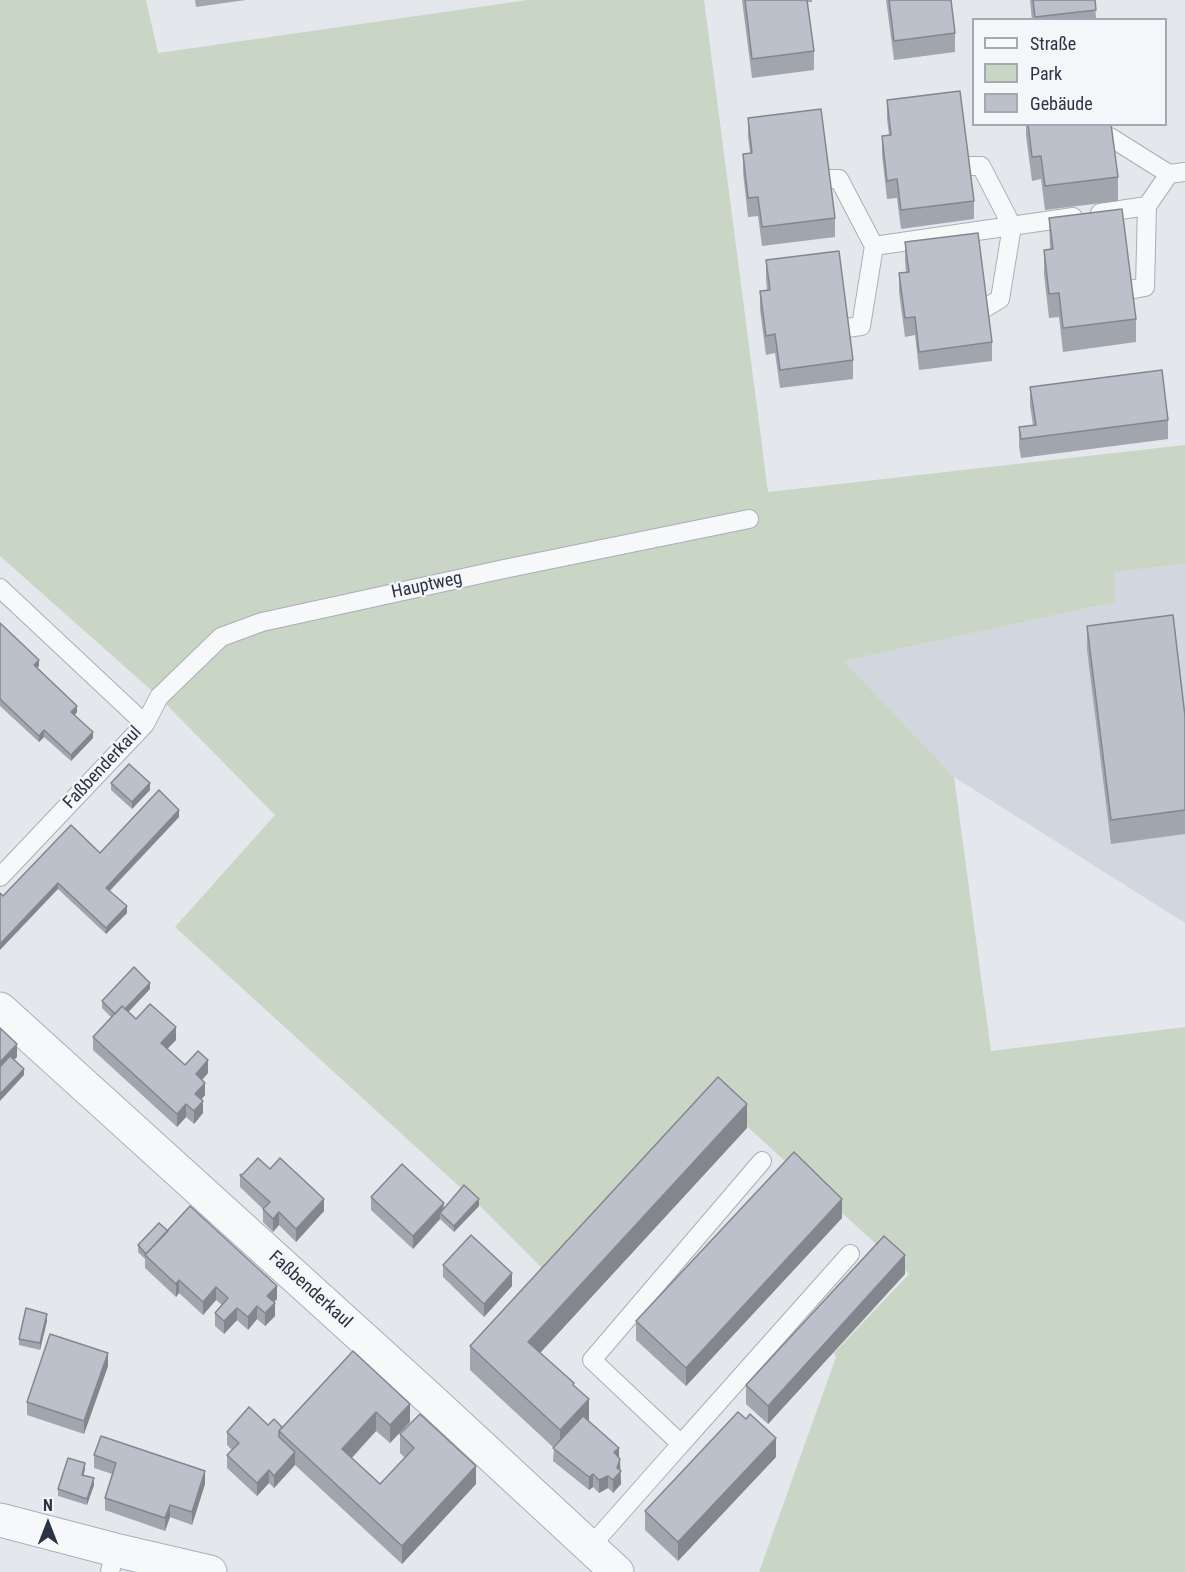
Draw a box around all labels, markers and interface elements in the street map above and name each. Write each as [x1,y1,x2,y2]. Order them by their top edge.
legend [972,18,1167,126]
text: Straße [1030,33,1076,54]
text: Park [1030,63,1062,84]
text: Gebäude [1030,93,1093,114]
street label: Hauptweg [390,568,464,604]
street label: Faßbenderkaul [59,722,147,814]
street label: Faßbenderkaul [264,1247,356,1333]
north arrow [18,1494,78,1554]
text: N [43,1496,53,1515]

